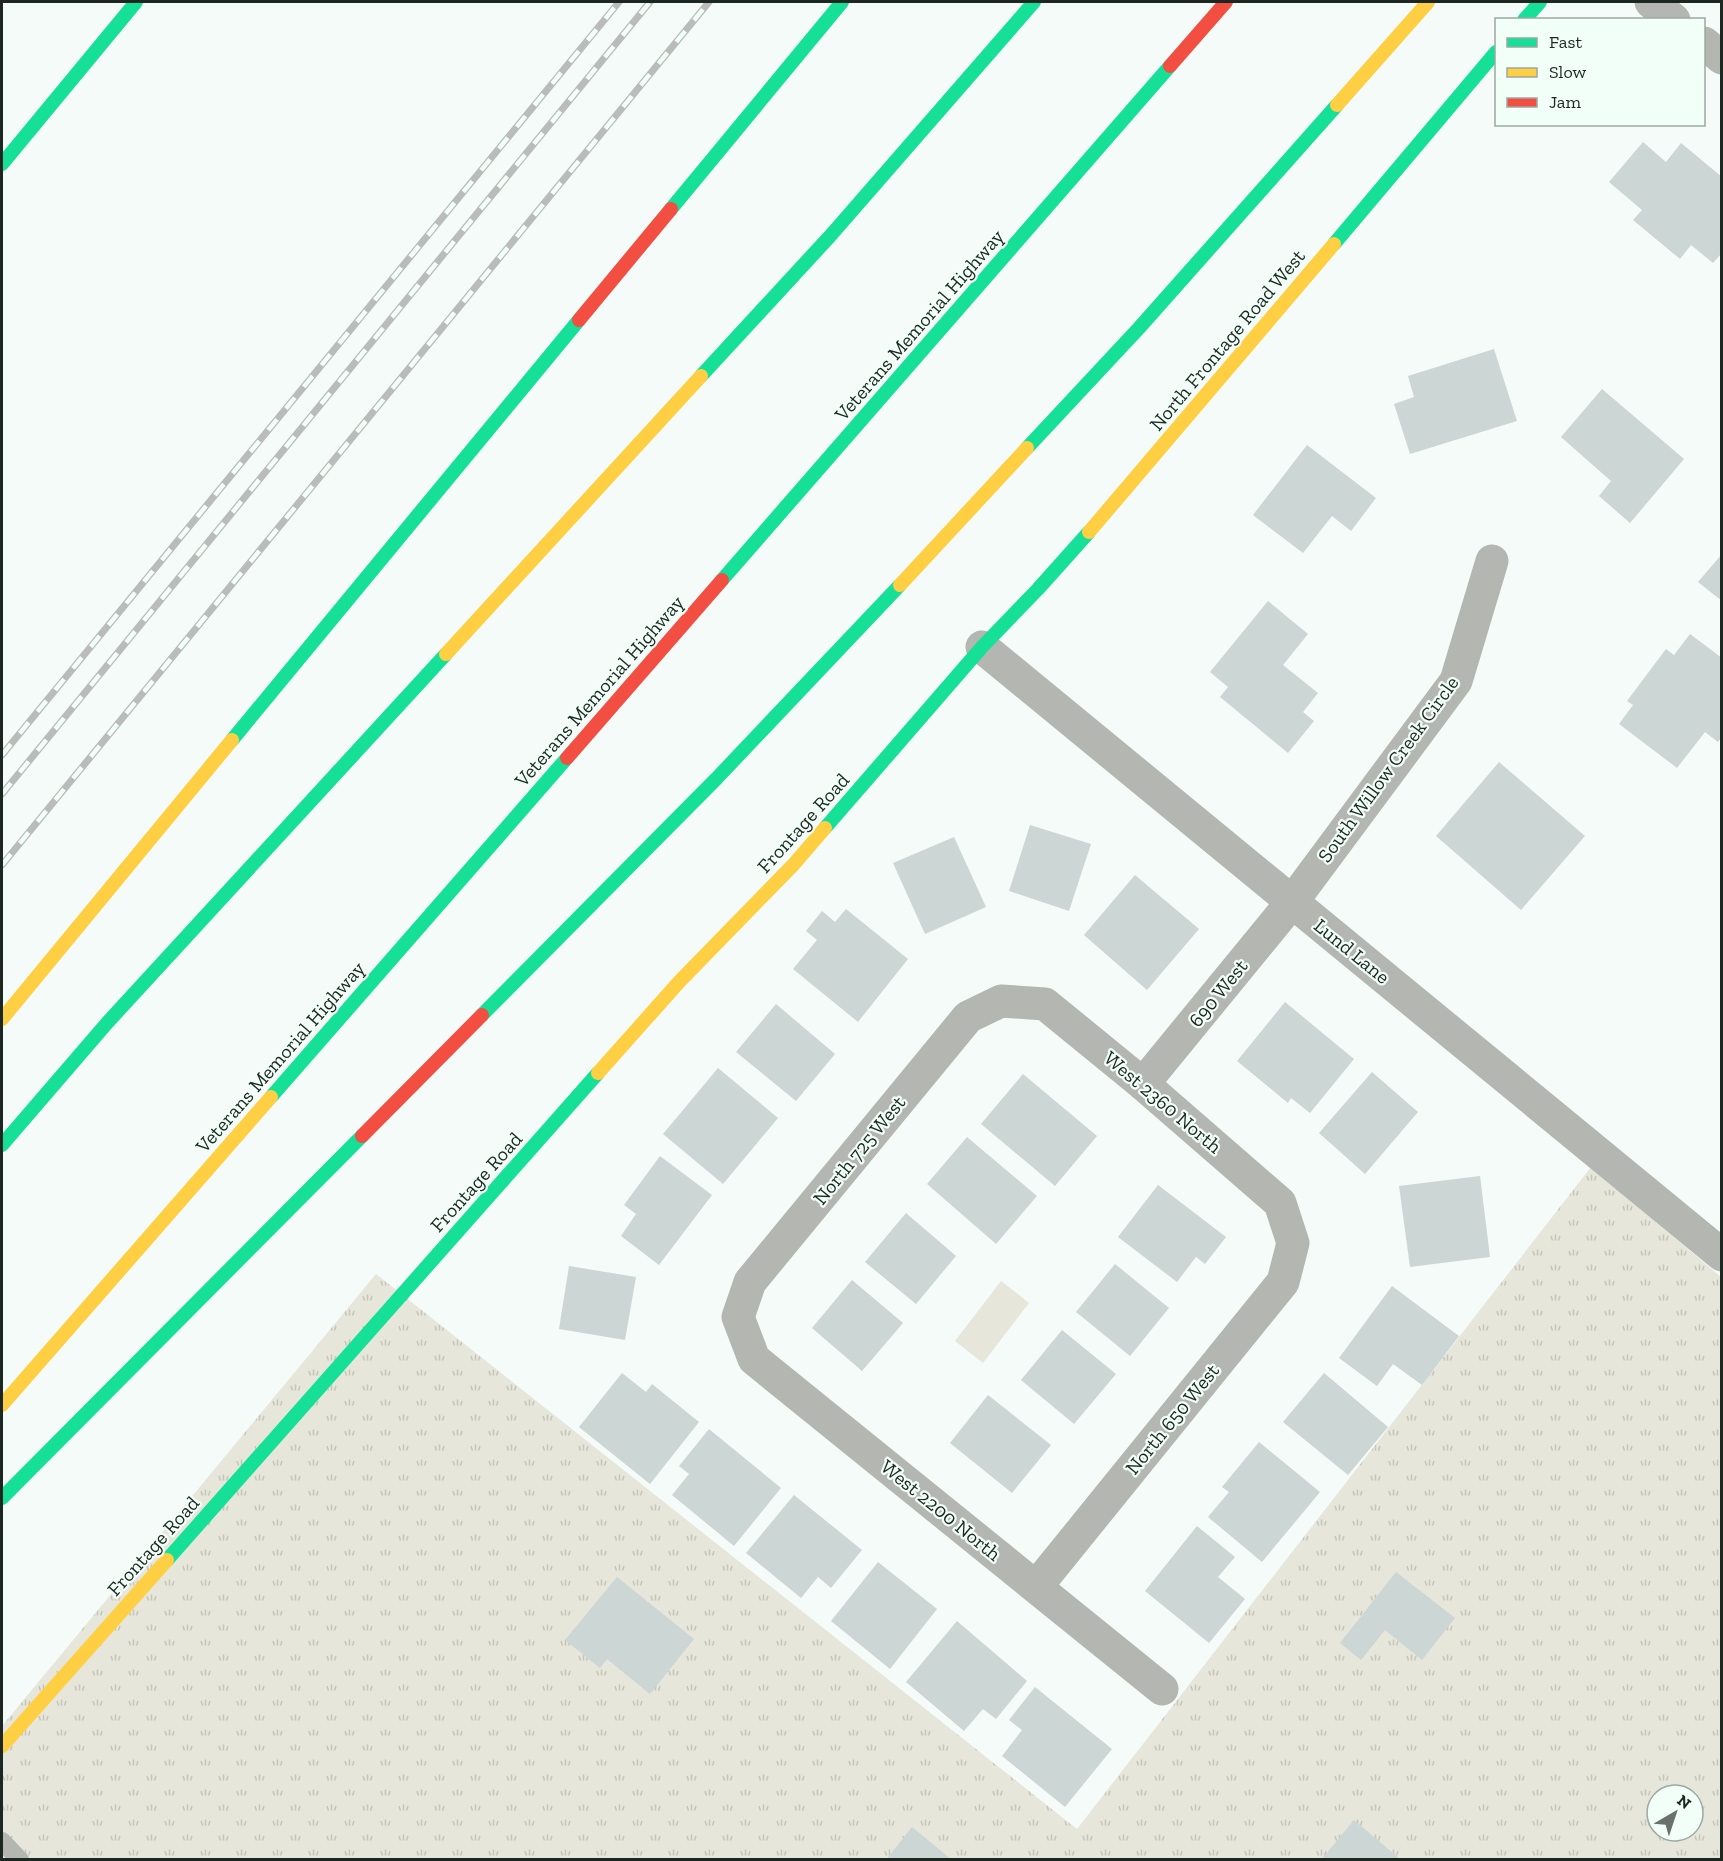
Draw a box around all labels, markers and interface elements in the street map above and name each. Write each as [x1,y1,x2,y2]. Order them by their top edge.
legend [1495,18,1705,126]
text: Fast [1549,31,1582,53]
text: Slow [1549,61,1586,83]
text: Jam [1549,91,1581,113]
street label: Veterans Memorial Highway [829,224,1009,426]
street label: North Frontage Road West [1144,244,1310,436]
street label: Veterans Memorial Highway [509,590,689,792]
street label: South Willow Creek Circle [1312,671,1464,867]
street label: Frontage Road [752,768,854,878]
street label: Lund Lane [1309,913,1395,989]
street label: 690 West [1184,954,1253,1032]
street label: Veterans Memorial Highway [190,956,370,1158]
street label: West 2360 North [1099,1046,1227,1159]
street label: North 725 West [808,1090,911,1209]
street label: Frontage Road [425,1127,527,1237]
street label: North 650 West [1120,1358,1224,1479]
street label: West 2200 North [876,1454,1007,1566]
street label: Frontage Road [102,1491,204,1601]
north arrow [1645,1783,1705,1843]
text: N [1673,1791,1695,1813]

